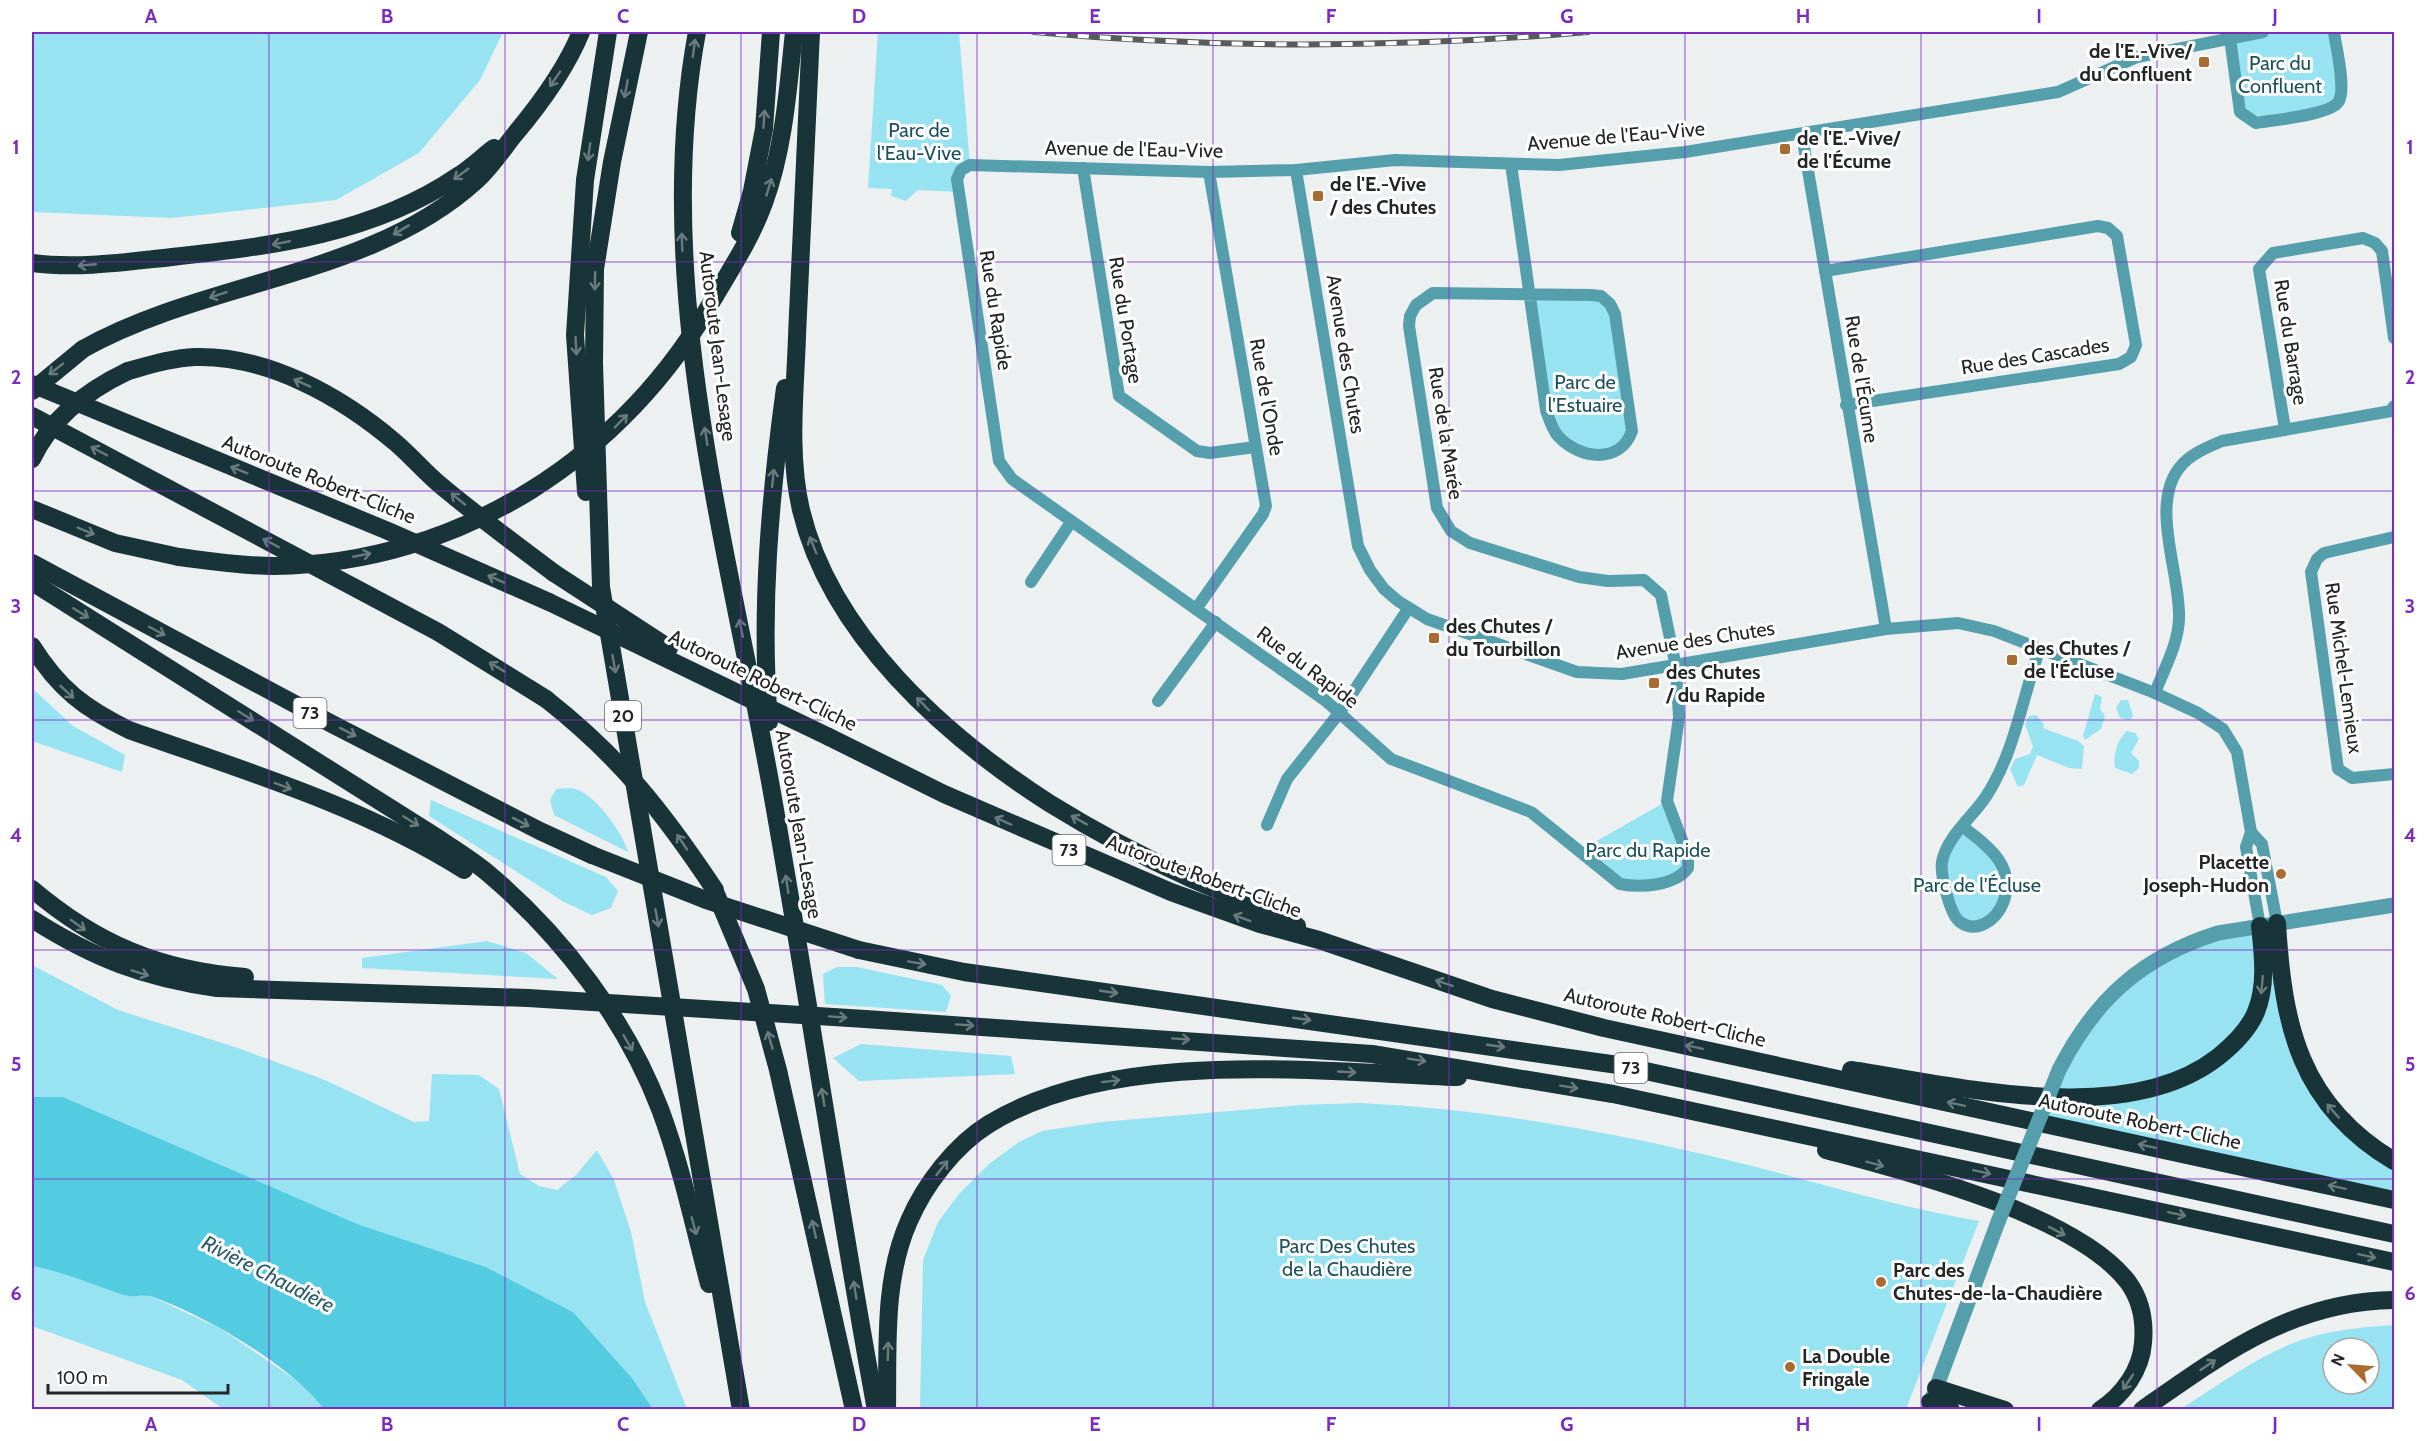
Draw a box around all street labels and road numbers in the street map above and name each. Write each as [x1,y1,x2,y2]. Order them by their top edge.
street label: Avenue de l'Eau-Vive [1526,116,1706,156]
street label: Avenue de l'Eau-Vive [1045,135,1223,163]
street label: Rue du Rapide [975,248,1017,372]
street label: Autoroute Jean-Lesage [694,249,742,443]
street label: Rue du Portage [1104,255,1148,385]
street label: Avenue des Chutes [1322,273,1370,435]
street label: Rue du Barrage [2269,277,2313,407]
street label: Rue de l'Écume [1840,313,1884,445]
street label: Rue des Cascades [1959,332,2111,380]
street label: Rue de l'Onde [1245,336,1289,458]
street label: Rue de la Marée [1424,365,1468,501]
street label: Autoroute Robert-Cliche [219,429,419,529]
street label: Rue Michel-Lemieux [2320,581,2368,756]
street label: Avenue des Chutes [1614,616,1776,664]
street label: Rue du Rapide [1252,621,1364,713]
street label: Autoroute Robert-Cliche [665,624,861,736]
road number: 73 [294,698,326,728]
road number: 20 [605,701,641,731]
street label: Autoroute Jean-Lesage [771,728,827,920]
street label: Autoroute Robert-Cliche [1103,829,1305,923]
road number: 73 [1052,835,1086,865]
street label: Autoroute Robert-Cliche [1562,982,1768,1052]
road number: 73 [1614,1053,1648,1083]
street label: Autoroute Robert-Cliche [2037,1088,2243,1154]

